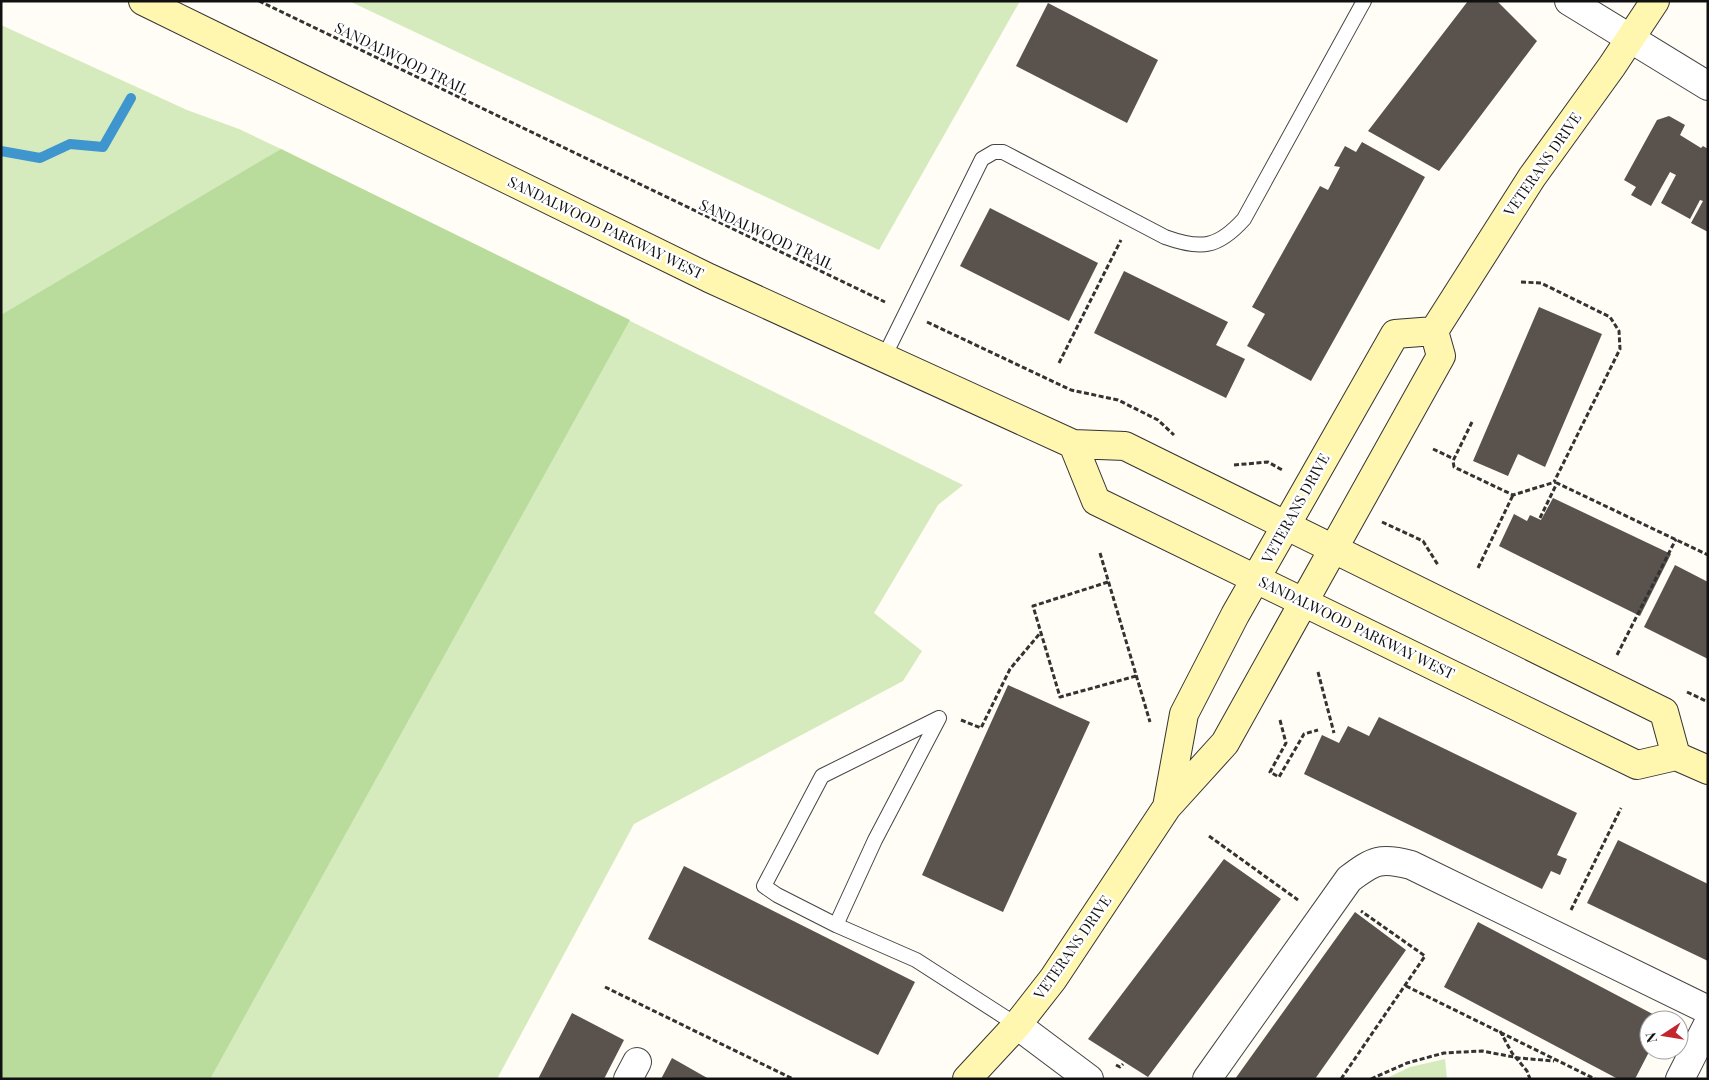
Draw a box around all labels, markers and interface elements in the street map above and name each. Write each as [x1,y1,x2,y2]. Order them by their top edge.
street label: SANDALWOOD TRAIL [332,17,473,99]
street label: VETERANS DRIVE [1498,108,1585,221]
street label: SANDALWOOD PARKWAY WEST [505,171,707,283]
street label: SANDALWOOD TRAIL [696,194,838,274]
street label: VETERANS DRIVE [1256,450,1333,567]
street label: SANDALWOOD PARKWAY WEST [1256,571,1458,683]
street label: VETERANS DRIVE [1028,891,1115,1004]
north arrow [1639,1010,1689,1060]
text: N [1640,1031,1661,1045]

